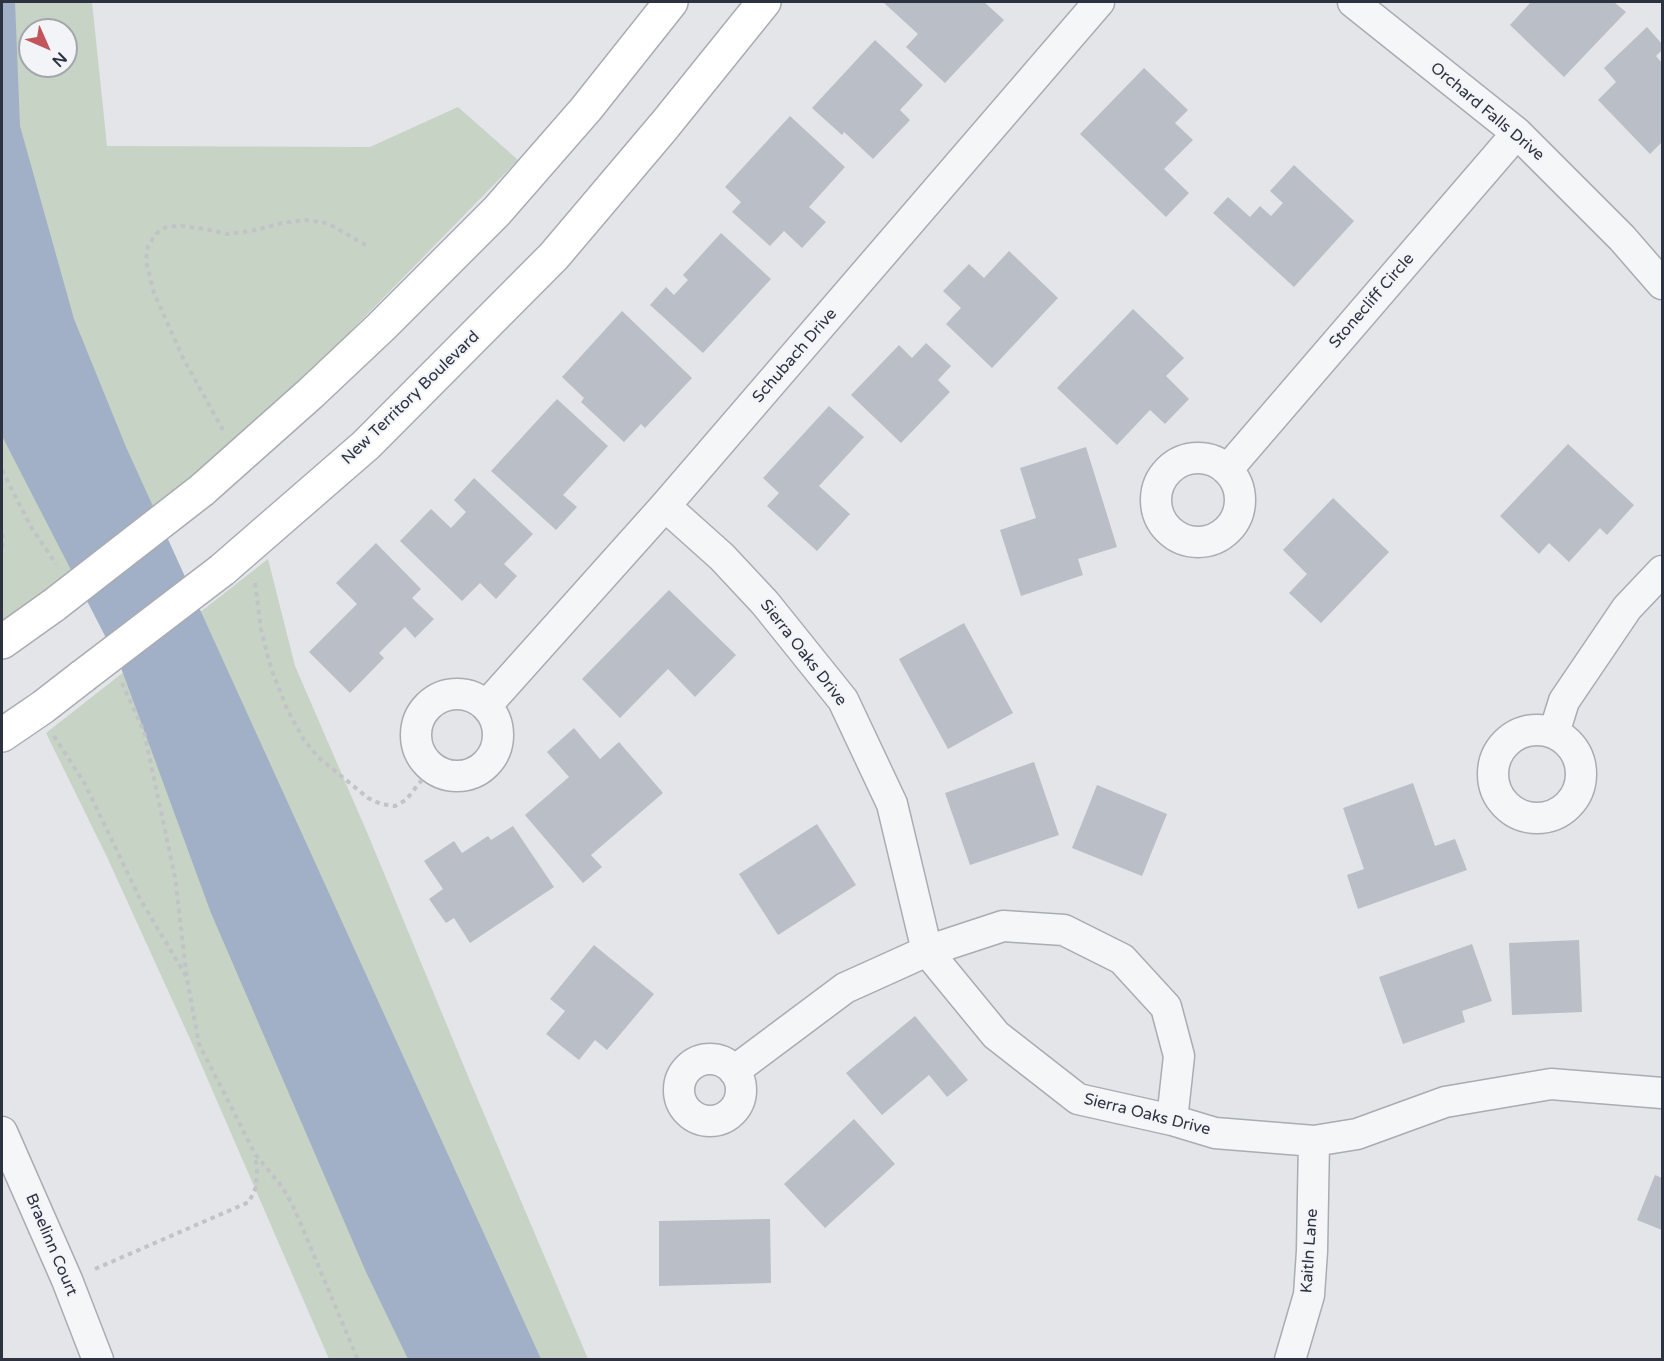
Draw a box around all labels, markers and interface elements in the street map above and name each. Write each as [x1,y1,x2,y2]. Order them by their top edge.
north arrow [18,18,78,78]
text: N [48,48,71,71]
street label: Orchard Falls Drive [1426,59,1548,165]
street label: Stonecliff Circle [1326,250,1418,352]
street label: Schubach Drive [749,305,841,407]
street label: New Territory Boulevard [338,327,484,469]
street label: Sierra Oaks Drive [755,596,851,710]
street label: Sierra Oaks Drive [1082,1090,1212,1140]
street label: Braelinn Court [21,1191,81,1299]
street label: Kaitln Lane [1297,1208,1323,1294]

